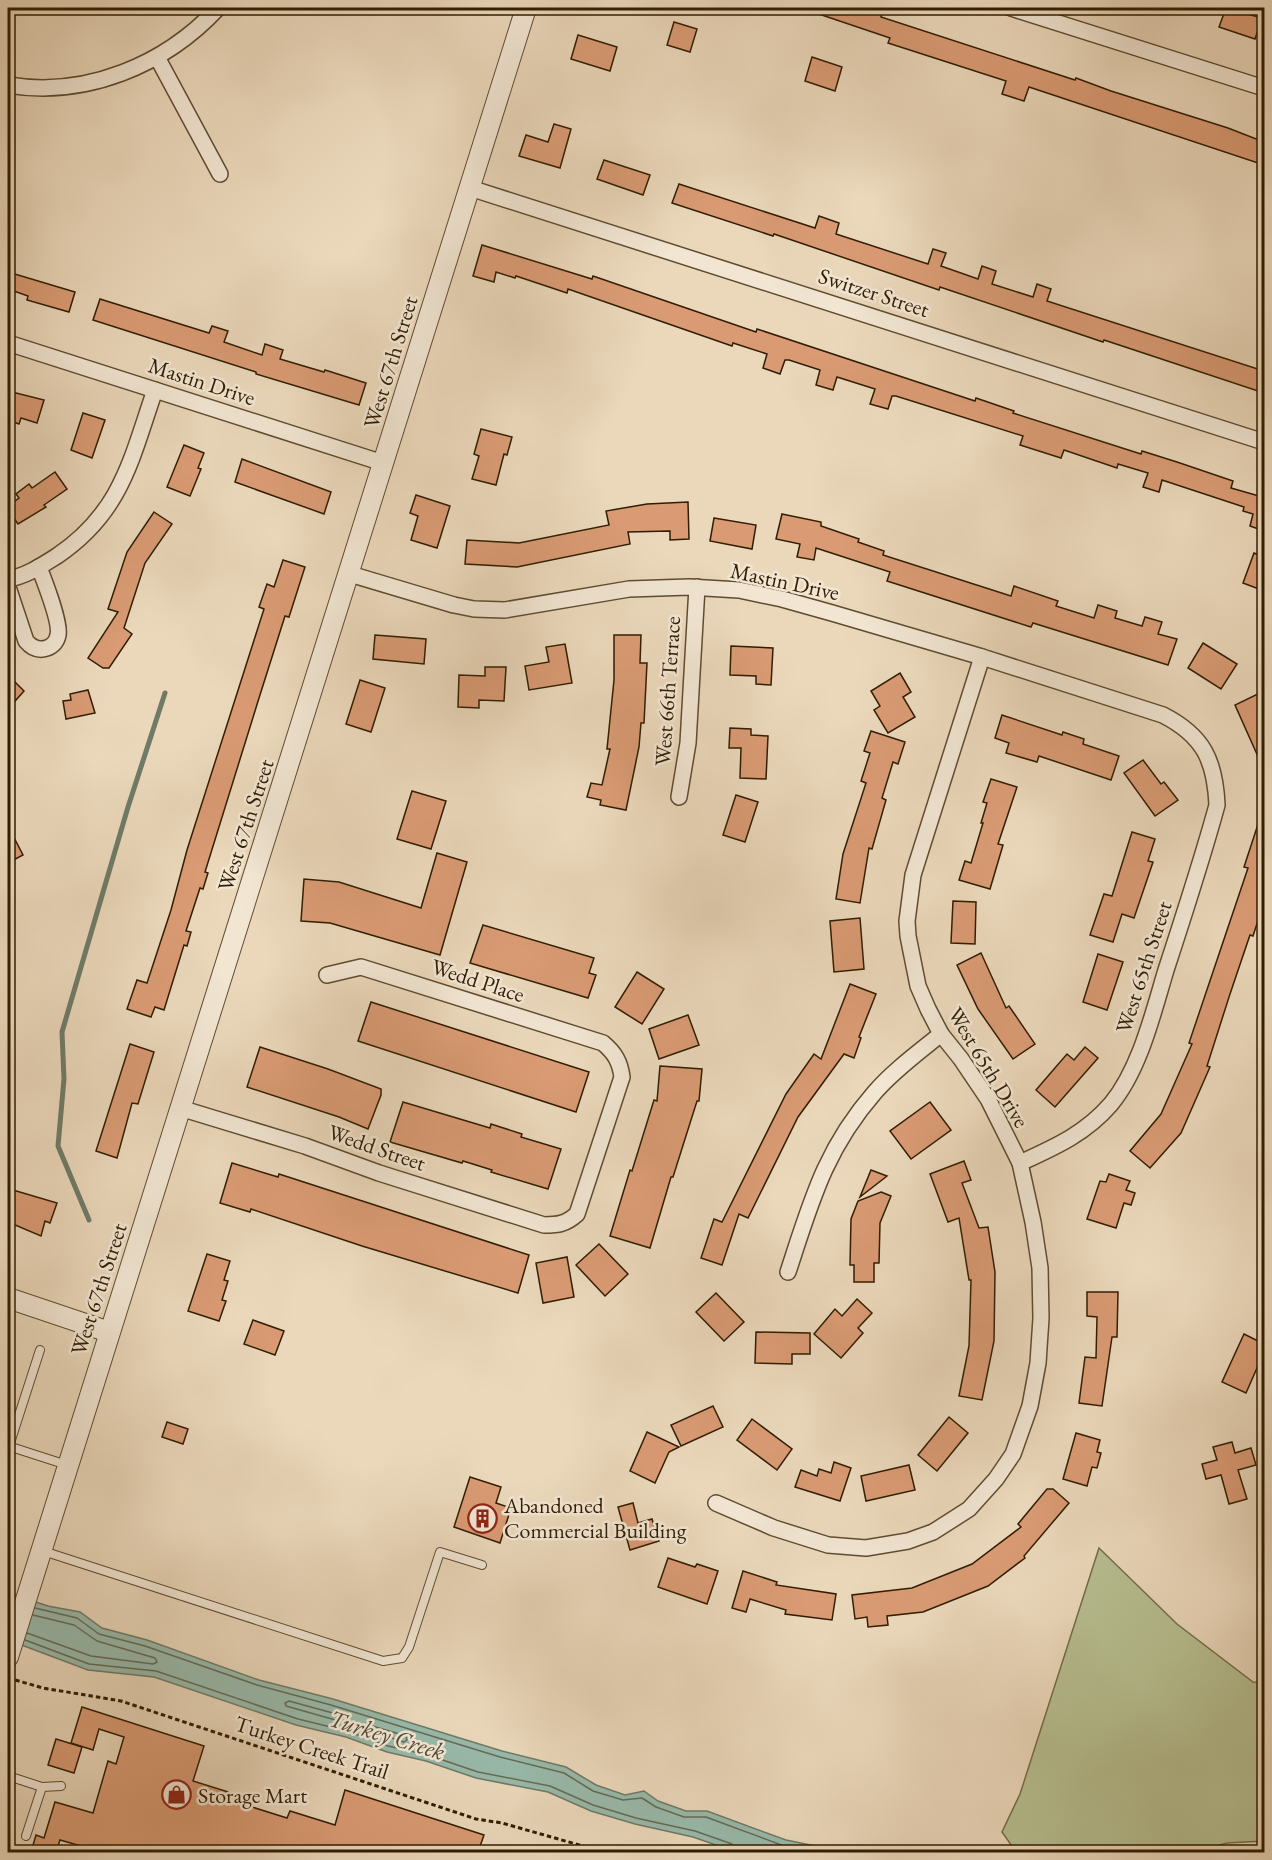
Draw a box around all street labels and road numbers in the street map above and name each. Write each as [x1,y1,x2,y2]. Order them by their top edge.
street label: Switzer Street [815,261,933,324]
street label: West 67th Street [357,292,424,432]
street label: Mastin Drive [145,351,259,412]
street label: Mastin Drive [728,556,842,607]
street label: West 66th Terrace [648,615,687,767]
street label: West 67th Street [211,755,280,895]
street label: West 65th Street [1109,897,1178,1037]
street label: Wedd Place [428,952,529,1009]
street label: West 65th Drive [941,1002,1036,1133]
street label: Wedd Street [324,1117,430,1178]
street label: West 67th Street [64,1219,133,1359]
street label: Turkey Creek Trail [231,1709,393,1786]

